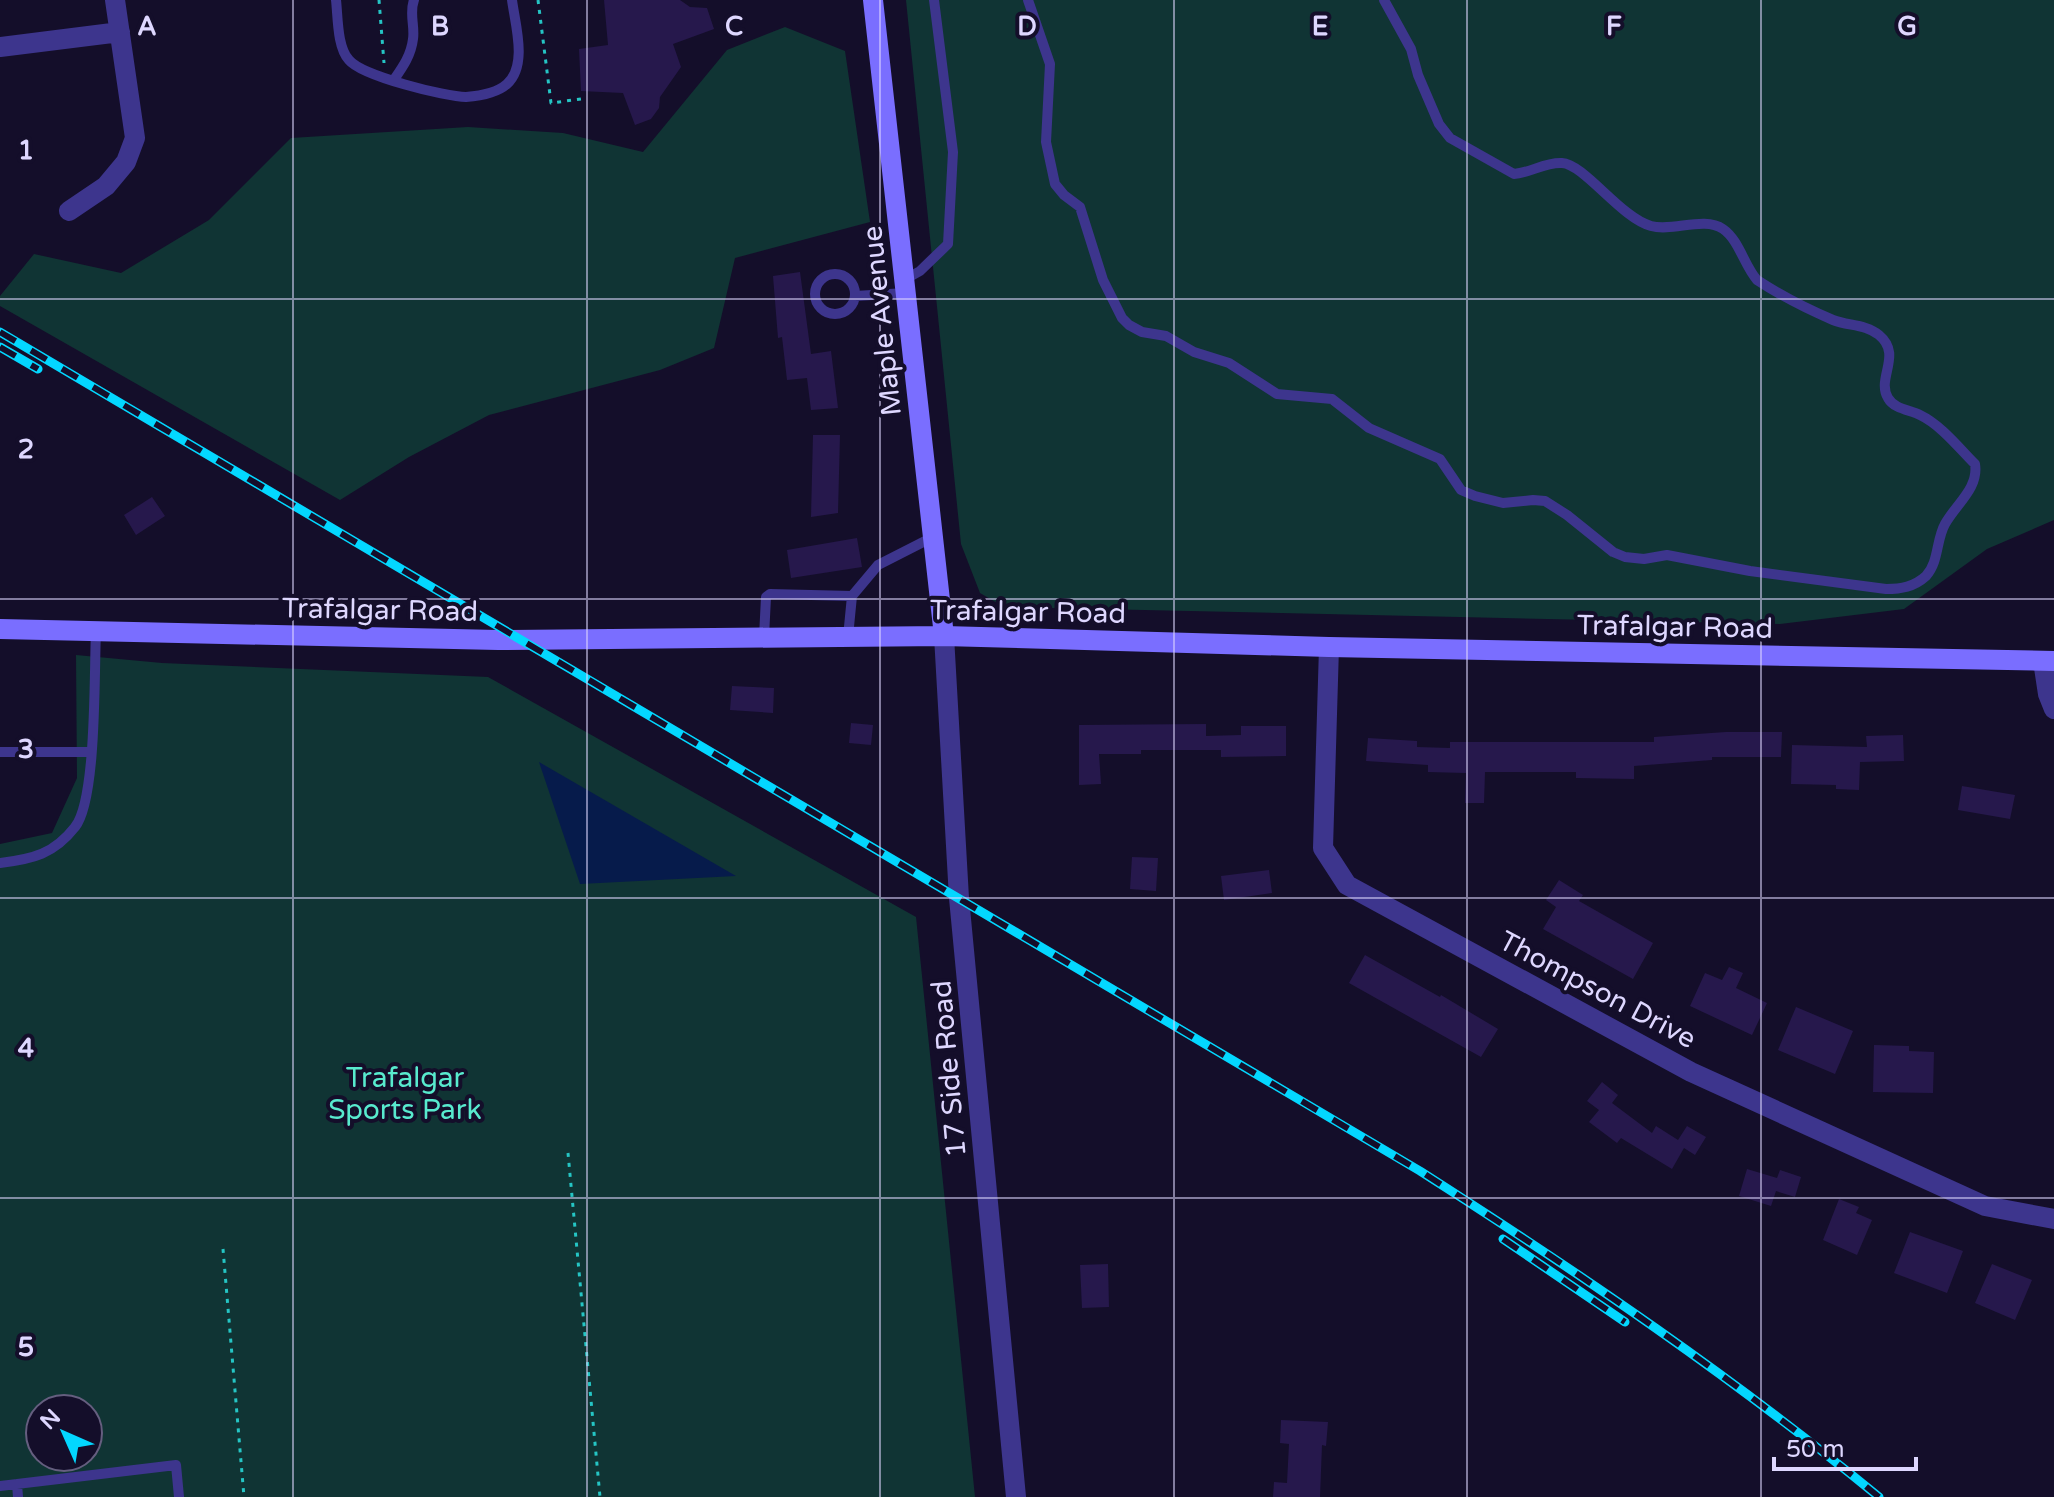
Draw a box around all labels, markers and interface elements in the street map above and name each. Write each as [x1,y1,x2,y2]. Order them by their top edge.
text: A [137,11,157,42]
text: B [431,11,449,42]
text: C [725,11,743,42]
text: D [1017,11,1037,42]
text: E [1312,11,1328,42]
text: F [1606,11,1622,42]
text: G [1897,11,1917,42]
text: 1 [18,135,34,166]
street label: Maple Avenue [855,224,909,418]
text: 2 [18,434,34,465]
street label: Trafalgar Road [282,591,478,629]
street label: Trafalgar Road [930,593,1126,631]
street label: Trafalgar Road [1577,608,1773,646]
text: 3 [18,734,34,765]
street label: Thompson Drive [1493,924,1702,1056]
street label: 17 Side Road [924,979,974,1159]
text: 4 [18,1033,34,1064]
park label: Trafalgar Sports Park [328,1061,482,1127]
text: 5 [18,1332,34,1363]
north arrow [24,1393,104,1473]
text: N [35,1404,66,1435]
scale bar [1774,1421,1916,1471]
text: 50 m [1786,1435,1844,1464]

